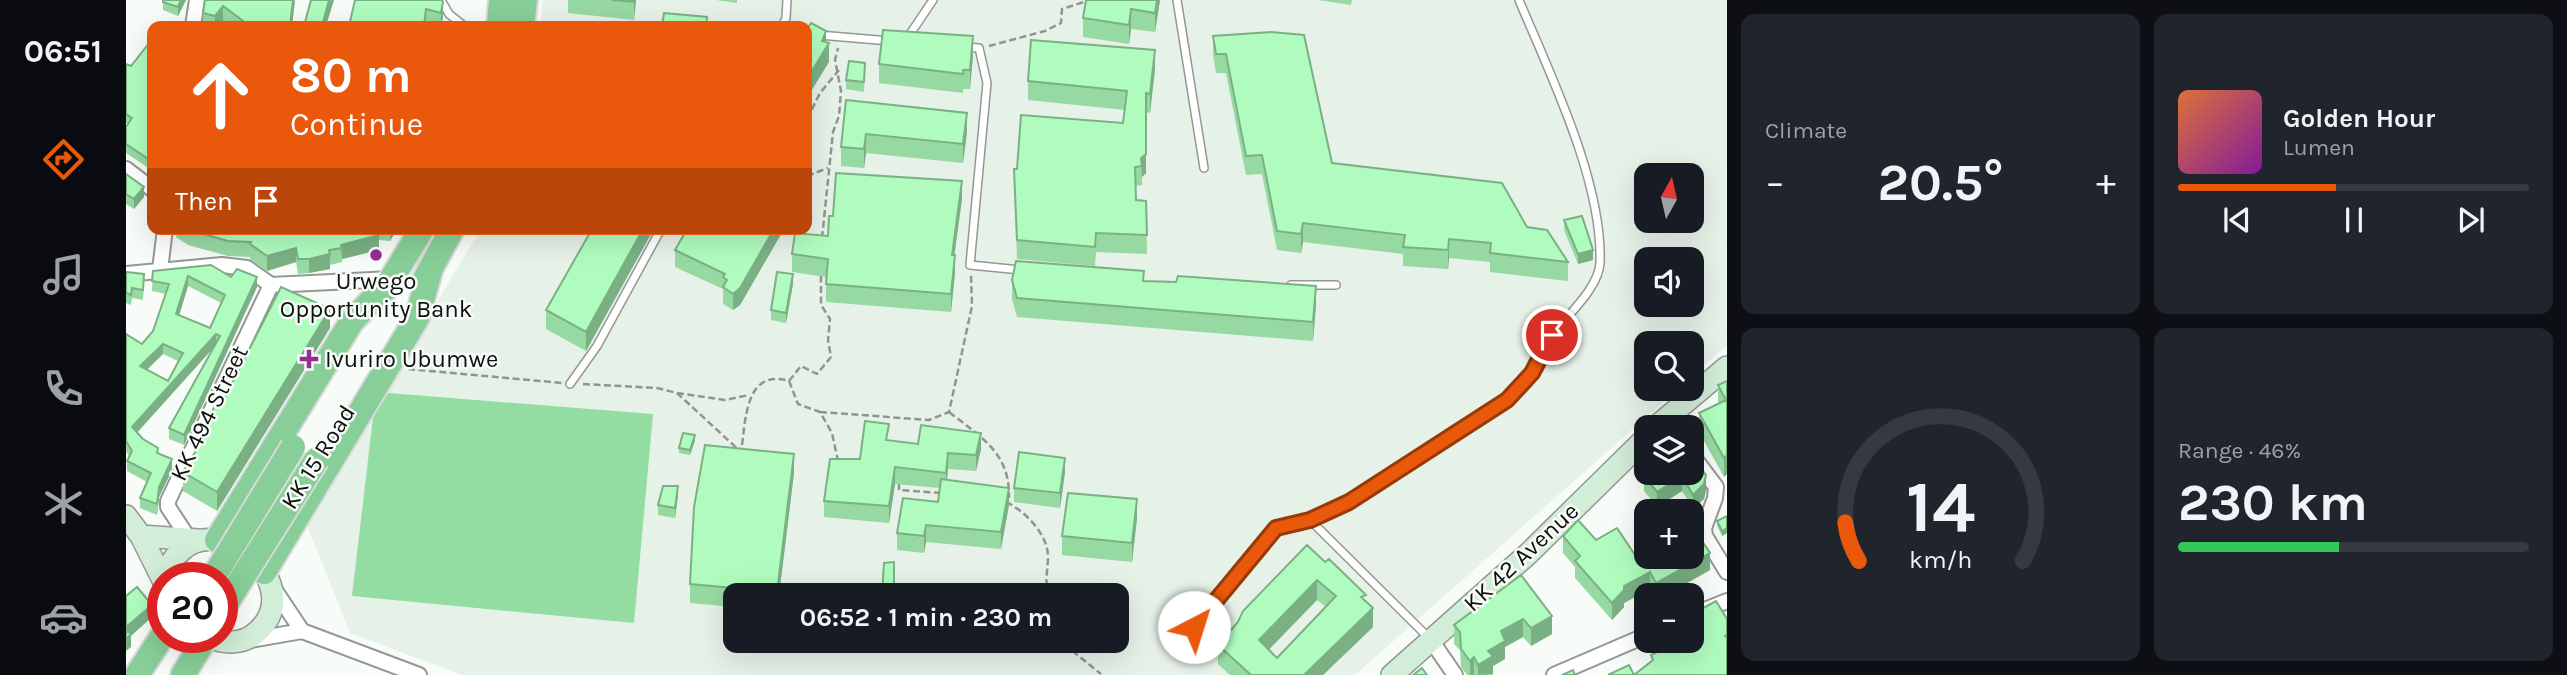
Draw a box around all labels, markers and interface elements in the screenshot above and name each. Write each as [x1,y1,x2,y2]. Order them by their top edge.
text: 06:51 [24,33,102,70]
text: 80 m [290,47,412,104]
icon: ahead [175,49,266,140]
text: Golden Hour [2283,103,2435,134]
text: Continue [290,106,423,143]
text: Climate [1765,117,1847,144]
text: Lumen [2283,134,2355,161]
icon: directions [39,135,88,184]
text: 20.5° [1878,152,2004,213]
text: − [1765,160,1785,205]
text: + [2096,160,2116,205]
north arrow [1634,163,1704,233]
map controls [1634,163,1704,653]
icon: arrive [247,182,285,220]
text: Then [175,186,233,217]
icon: previous [2218,201,2256,239]
icon: pause [2335,201,2373,239]
icon: next [2452,201,2490,239]
marker: Urwego Opportunity Bank [368,247,384,263]
button: sound [1634,247,1704,317]
icon: music [39,250,88,299]
place label: Urwego Opportunity Bank [280,267,472,323]
pin [1522,305,1582,365]
icon: arrive [1533,316,1571,354]
button: search [1634,331,1704,401]
street label: KK 494 Street [164,341,254,485]
place label: Ivuriro Ubumwe [325,345,498,373]
marker: Ivuriro Ubumwe [299,349,319,369]
icon: phone [39,364,88,413]
street label: KK 15 Road [275,400,361,514]
button: layers [1634,415,1704,485]
text: Range · 46% [2178,437,2301,464]
text: 14 [1906,464,1975,549]
text: 230 km [2178,472,2368,533]
icon: climate [39,479,88,528]
street label: KK 42 Avenue [1458,497,1584,617]
button: + [1634,499,1704,569]
text: km/h [1909,544,1972,573]
speed limit sign: 20 [147,562,238,653]
button: − [1634,583,1704,653]
position arrow [1157,590,1231,664]
icon: car [39,593,88,642]
text: 06:52 · 1 min · 230 m [800,602,1052,633]

